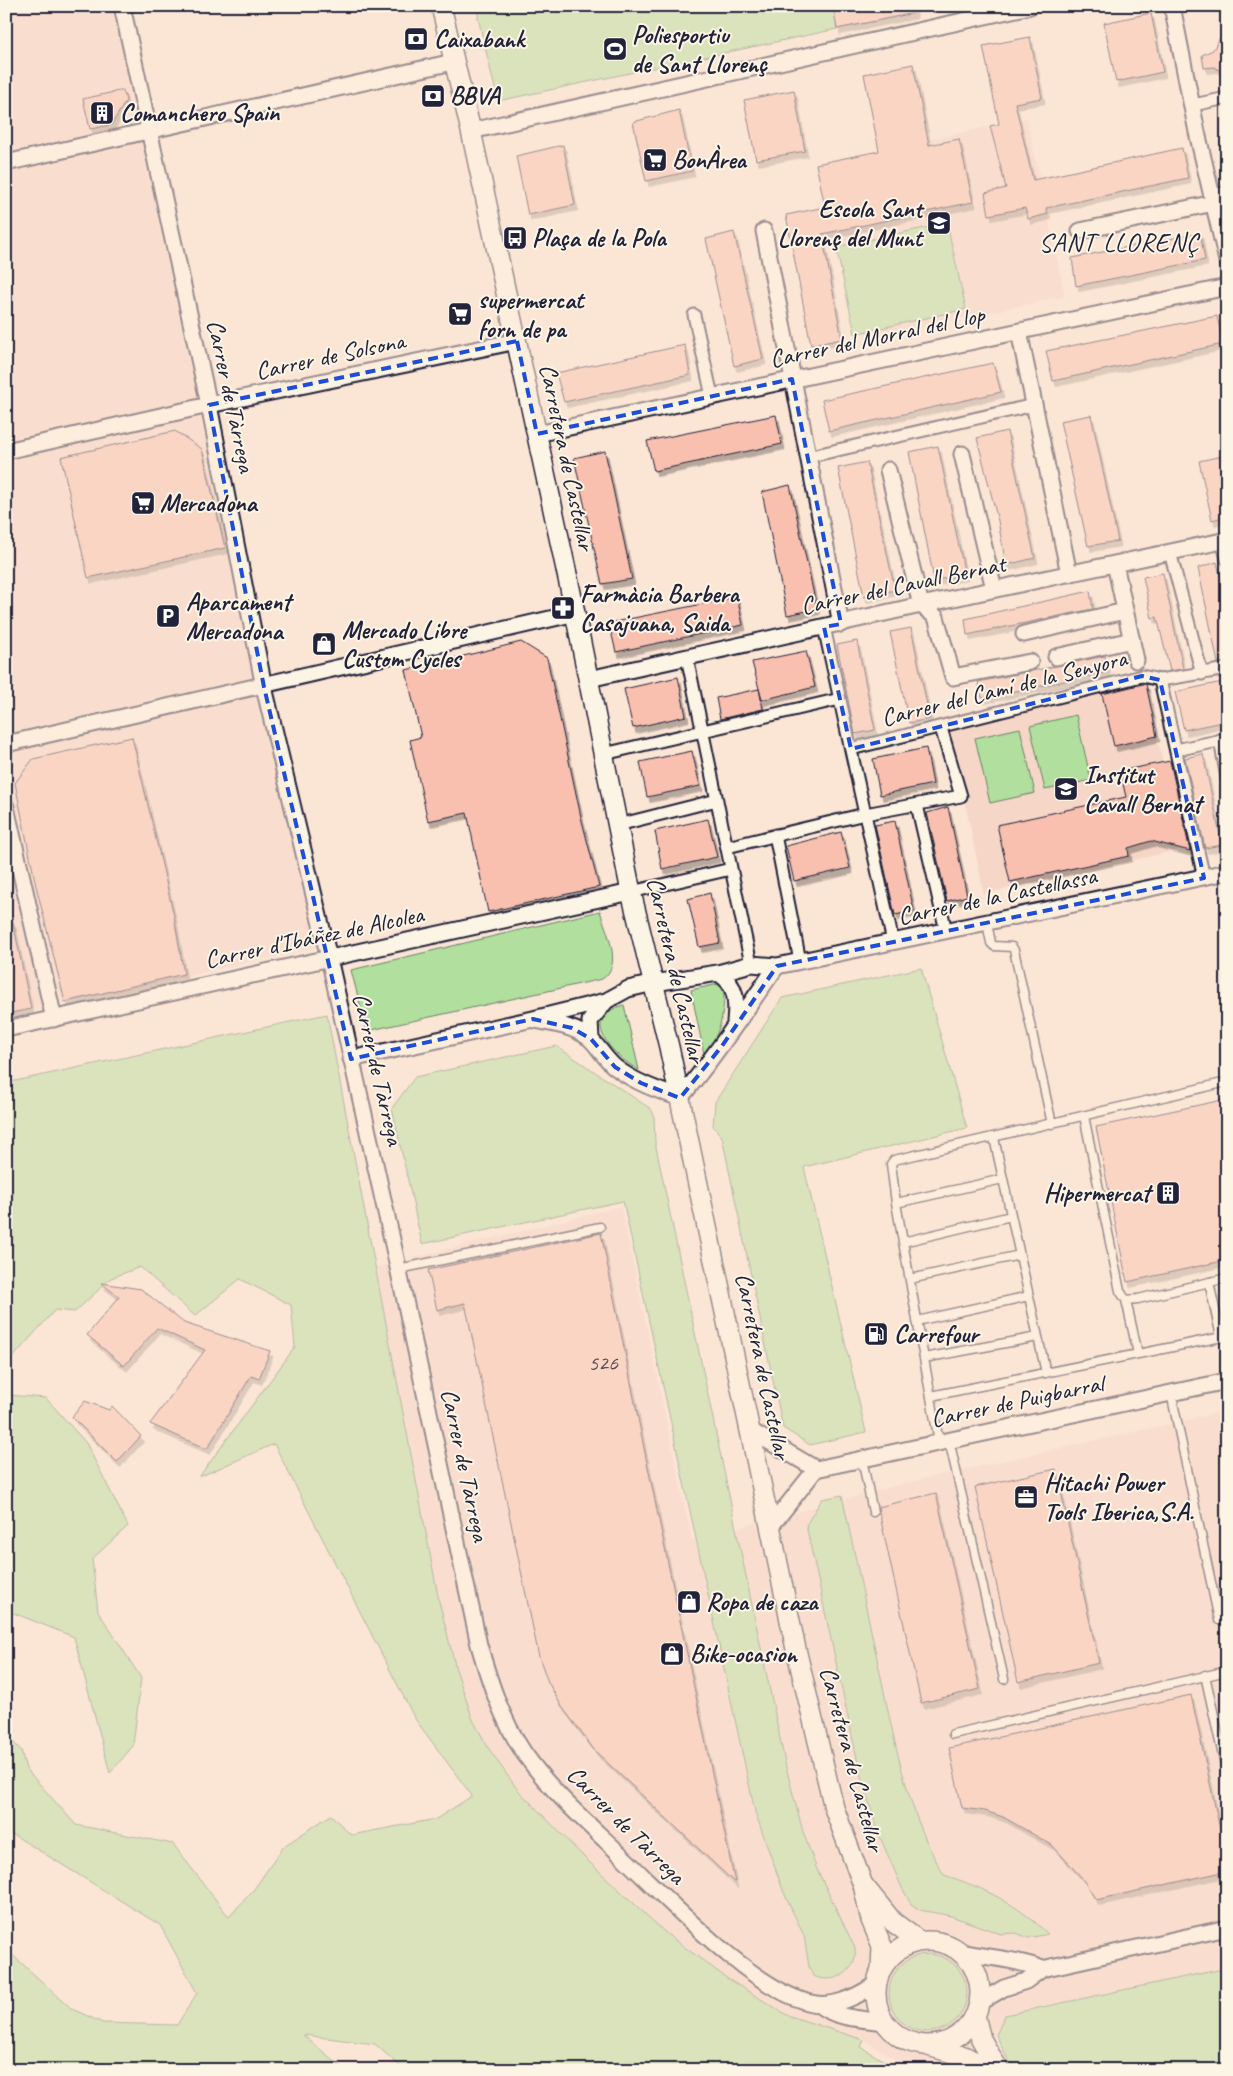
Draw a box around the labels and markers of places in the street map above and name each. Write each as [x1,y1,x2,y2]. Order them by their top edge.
place label: Poliesportiu de Sant Llorenç [632,19,769,80]
place label: Caixabank [434,23,527,55]
bank icon: Caixabank [403,26,429,52]
sports icon: Poliesportiu de Sant Llorenç [602,36,628,62]
place label: BBVA [450,80,502,112]
bank icon: BBVA [420,83,446,109]
place label: Comanchero Spain [120,97,281,129]
building icon: Comanchero Spain [89,100,115,126]
place label: BonÀrea [672,144,748,176]
supermarket icon: BonÀrea [642,147,668,173]
place label: Escola Sant Llorenç del Munt [778,193,925,254]
school or university icon: Escola Sant Llorenç del Munt [926,210,952,236]
place label: Plaça de la Pola [532,222,668,254]
bus stop icon: Plaça de la Pola [502,225,528,251]
place label: supermercat forn de pa [478,284,586,345]
supermarket icon: supermercat forn de pa [447,301,473,327]
place label: Mercadona [160,487,258,519]
supermarket icon: Mercadona [130,490,156,516]
place label: Farmàcia Barbera Casajuana, Saida [580,578,741,639]
place label: Aparcament Mercadona [186,586,294,647]
pharmacy icon: Farmàcia Barbera Casajuana, Saida [550,595,576,621]
parking icon: Aparcament Mercadona [155,603,181,629]
place label: Mercado Libre Custom Cycles [342,614,468,675]
shop icon: Mercado Libre Custom Cycles [311,631,337,657]
place label: Institut Cavall Bernat [1084,759,1205,820]
school or university icon: Institut Cavall Bernat [1053,776,1079,802]
place label: Hipermercat [1044,1177,1154,1209]
building icon: Hipermercat [1155,1180,1181,1206]
place label: Carrefour [894,1318,981,1350]
fuel station icon: Carrefour [863,1321,889,1347]
place label: Hitachi Power Tools Iberica,S.A. [1044,1467,1195,1528]
office icon: Hitachi Power Tools Iberica,S.A. [1013,1484,1039,1510]
place label: Ropa de caza [706,1586,819,1618]
shop icon: Ropa de caza [676,1589,702,1615]
place label: Bike-ocasion [690,1638,798,1670]
shop icon: Bike-ocasion [659,1641,685,1667]

